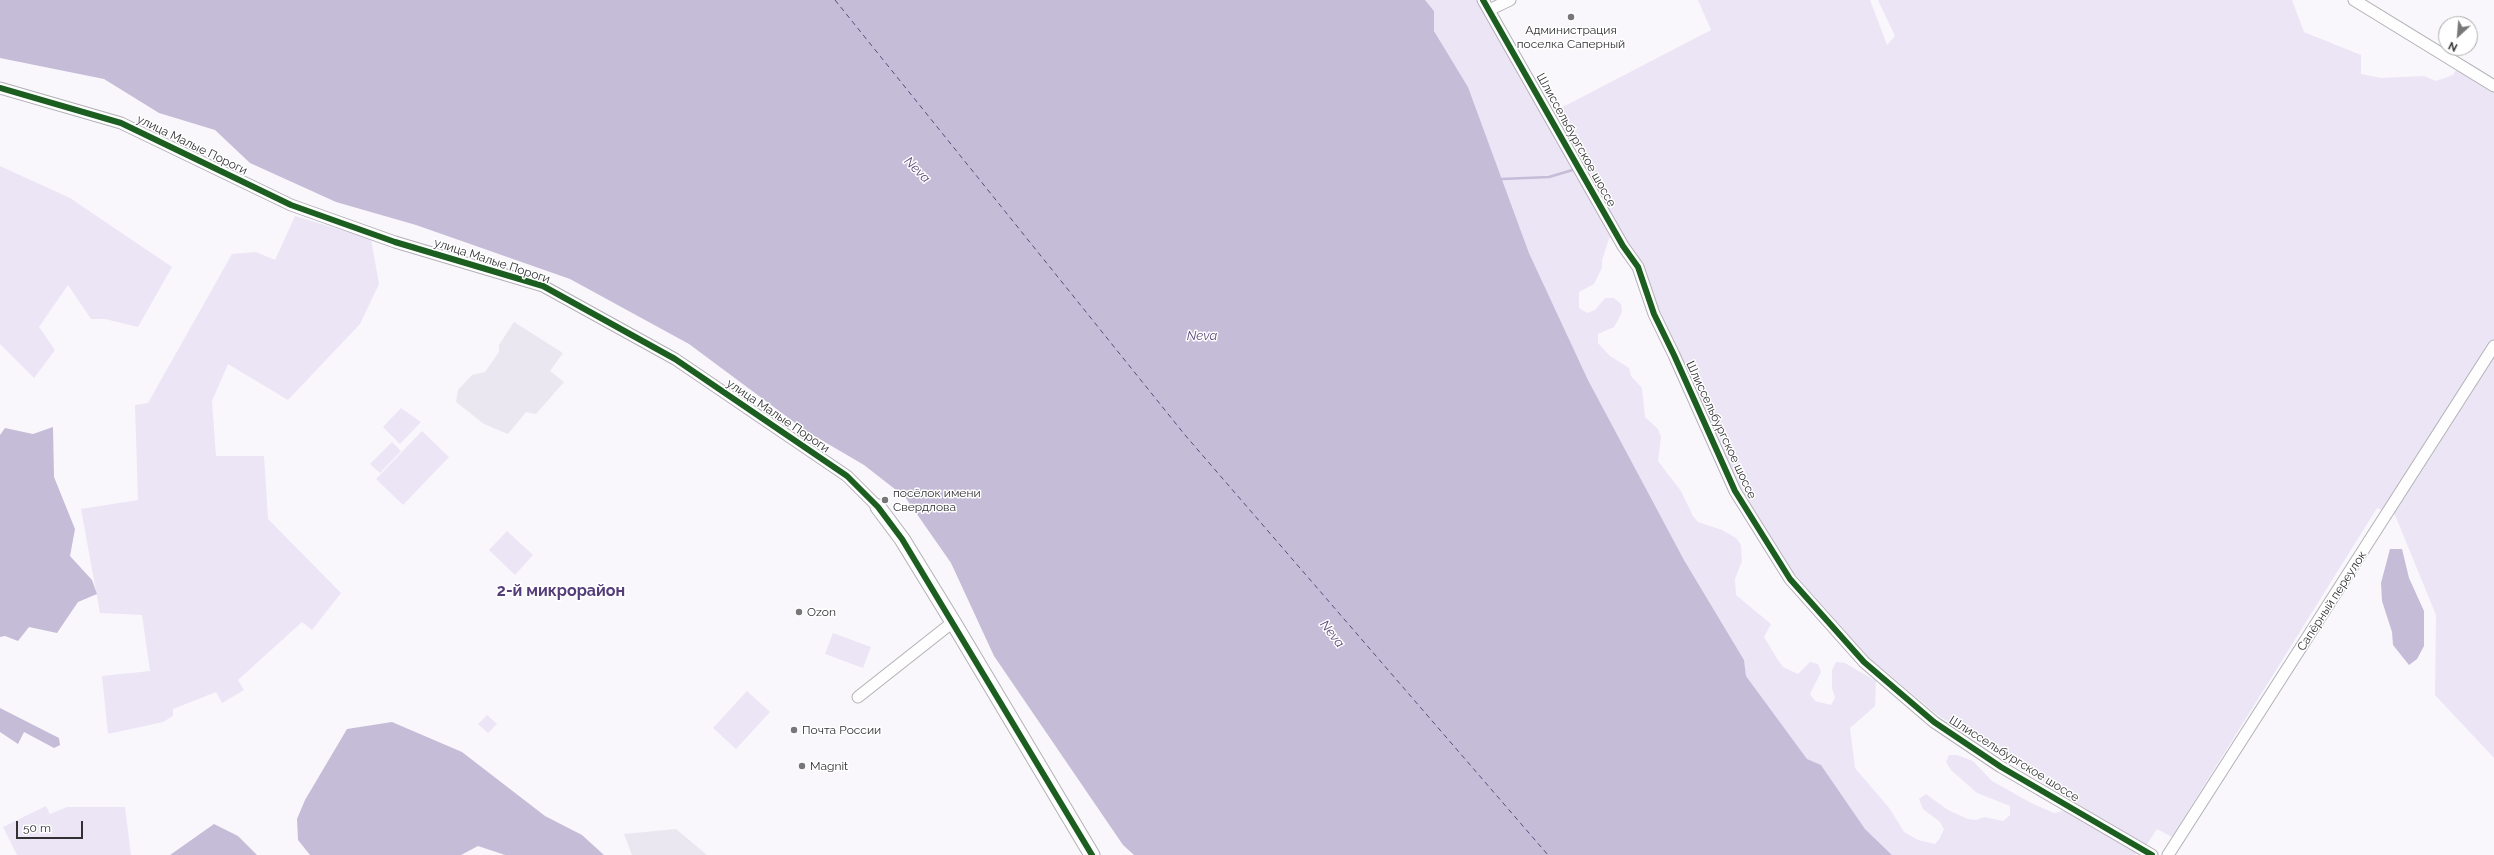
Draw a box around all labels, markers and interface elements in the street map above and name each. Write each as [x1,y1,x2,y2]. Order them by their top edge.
marker: Администрация поселка Саперный [1566,12,1576,22]
north arrow [2438,16,2478,56]
place label: Администрация поселка Саперный [1517,23,1625,51]
text: N [2446,39,2460,54]
street label: Шлиссельбургское шоссе [1533,71,1619,209]
street label: улица Малые Пороги [134,112,250,178]
water label: Neva [901,154,933,186]
street label: улица Малые Пороги [432,235,552,287]
water label: Neva [1187,328,1217,344]
street label: Шлиссельбургское шоссе [1683,359,1759,501]
street label: улица Малые Пороги [724,376,832,456]
place label: посёлок имени Свердлова [893,486,981,514]
marker: посёлок имени Свердлова [880,495,890,505]
street label: Сапёрный переулок [2294,548,2370,654]
district label: 2-й микрорайон [497,581,625,601]
place label: Ozon [807,605,836,619]
marker: Ozon [794,607,804,617]
water label: Neva [1317,617,1347,651]
street label: Шлиссельбургское шоссе [1946,713,2082,805]
place label: Почта России [802,723,881,737]
marker: Почта России [789,725,799,735]
place label: Magnit [810,759,848,773]
marker: Magnit [797,761,807,771]
scale bar [18,813,85,839]
text: 50 m [23,821,51,835]

